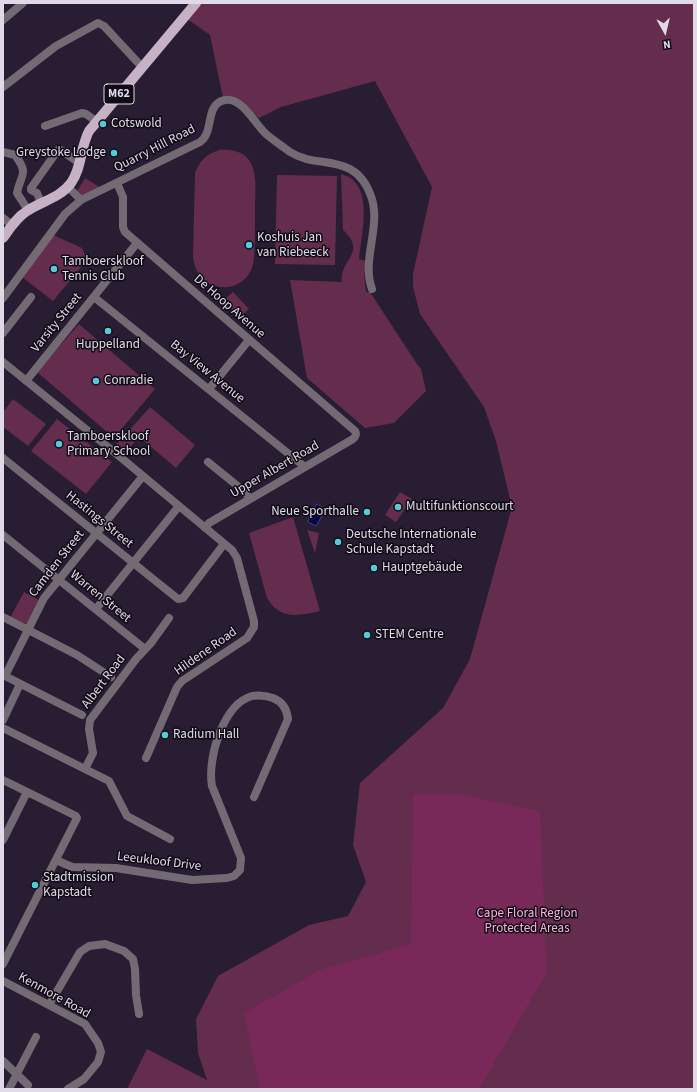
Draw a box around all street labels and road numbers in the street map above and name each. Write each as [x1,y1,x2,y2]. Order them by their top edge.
road number: M62 [104,84,134,104]
street label: Quarry Hill Road [112,122,198,176]
street label: De Hoop Avenue [190,272,268,342]
street label: Varsity Street [28,290,86,356]
street label: Bay View Avenue [167,337,247,407]
street label: Upper Albert Road [228,438,322,502]
street label: Hastings Street [62,488,136,552]
street label: Camden Street [26,527,88,601]
street label: Warren Street [66,568,134,626]
street label: Hildene Road [172,625,240,679]
street label: Albert Road [79,652,129,712]
street label: Leeukloof Drive [116,849,202,875]
street label: Kenmore Road [15,970,93,1022]

